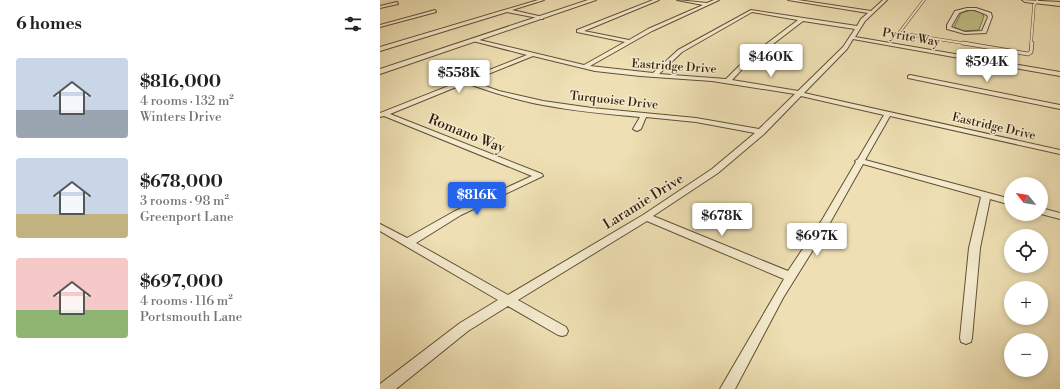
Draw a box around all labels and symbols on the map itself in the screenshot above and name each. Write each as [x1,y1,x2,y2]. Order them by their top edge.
street label: Pyrite Way [881,25,941,50]
pin: $460K [743,44,799,78]
pin: $594K [959,49,1015,83]
street label: Eastridge Drive [631,56,717,77]
pin: $558K [431,60,487,94]
street label: Turquoise Drive [569,88,659,113]
street label: Romano Way [425,110,508,158]
street label: Eastridge Drive [951,110,1037,143]
street label: Laramie Drive [600,170,687,234]
north arrow [1004,177,1048,221]
pin: $816K [449,182,505,216]
pin: $678K [694,203,750,237]
pin: $697K [789,223,845,257]

